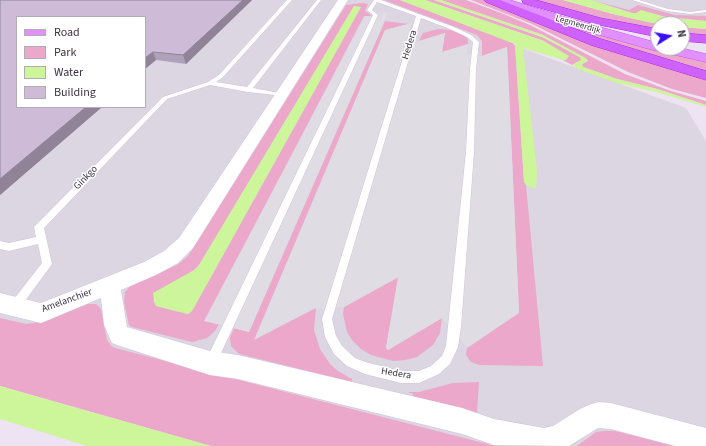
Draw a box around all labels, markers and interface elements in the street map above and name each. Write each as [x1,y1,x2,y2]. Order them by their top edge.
street label: Legmeerdijk [554,13,602,37]
legend [16,16,146,108]
north arrow [650,16,690,56]
text: Road [54,24,80,41]
street label: Hedera [400,29,420,61]
text: N [673,29,689,39]
text: Park [54,44,76,61]
text: Water [54,64,83,81]
text: Building [54,84,96,101]
street label: Ginkgo [72,163,100,193]
street label: Amelanchier [40,286,94,316]
street label: Hedera [380,366,412,382]

